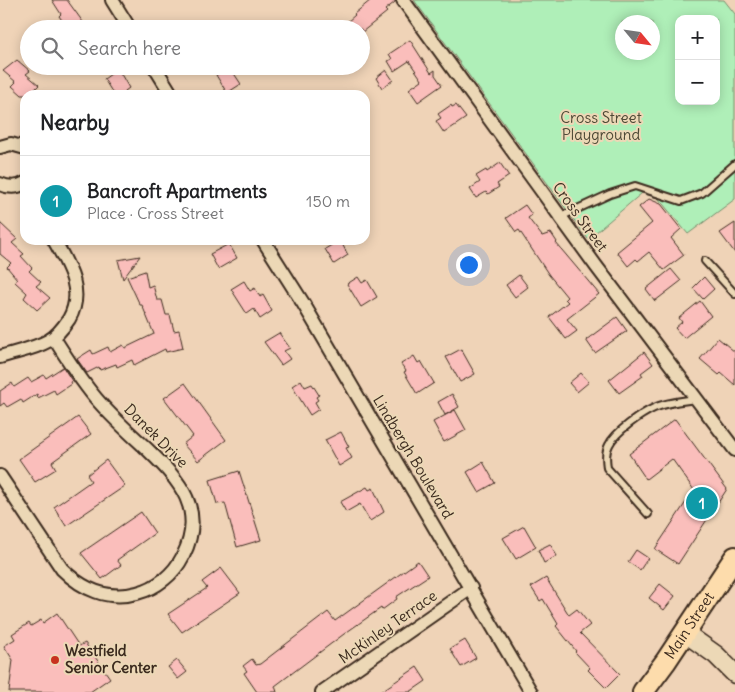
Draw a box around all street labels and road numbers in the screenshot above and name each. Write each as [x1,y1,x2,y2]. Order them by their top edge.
street label: Cross Street [549,178,612,255]
street label: Lindbergh Boulevard [369,391,458,522]
street label: Danek Drive [120,400,192,472]
street label: McKinley Terrace [335,586,440,667]
street label: Main Street [660,588,718,662]

